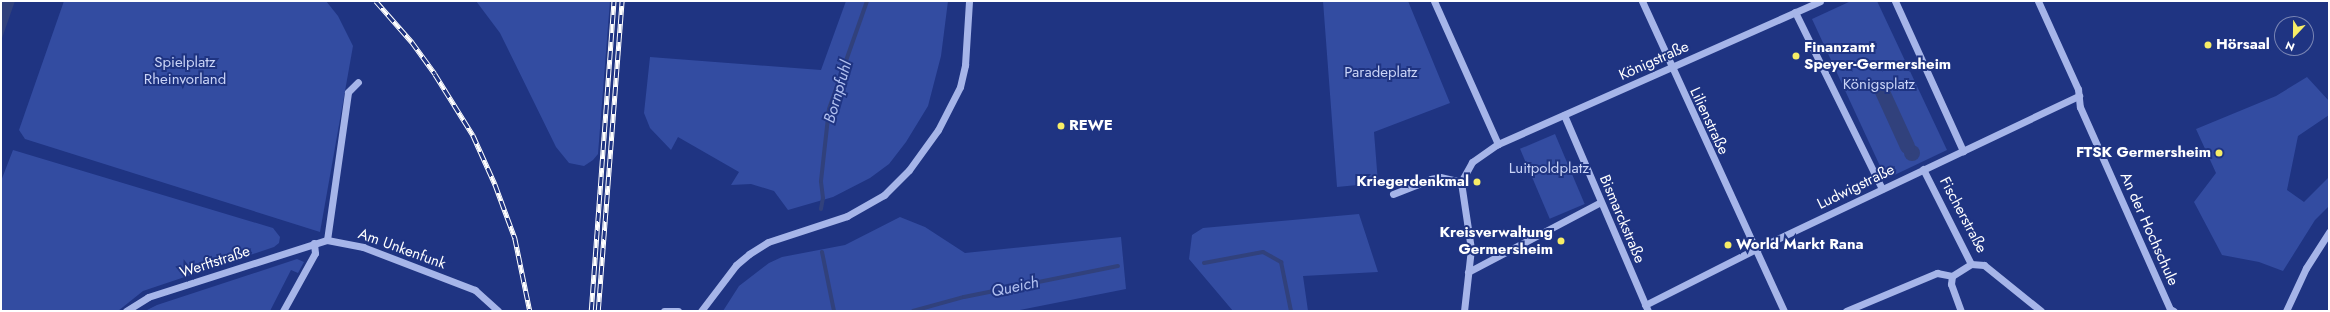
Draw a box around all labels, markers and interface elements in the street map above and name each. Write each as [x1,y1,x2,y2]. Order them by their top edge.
north arrow [2274,16,2314,56]
place label: Hörsaal [2216,36,2270,54]
text: N [2283,37,2297,55]
street label: Königstraße [1616,38,1692,84]
place label: Finanzamt Speyer-Germersheim [1804,38,1951,73]
marker: Hörsaal [2203,40,2213,50]
marker: Finanzamt Speyer-Germersheim [1791,51,1801,61]
park label: Spielplatz Rheinvorland [144,53,226,88]
water label: Bornpfuhl [820,59,856,125]
park label: Paradeplatz [1344,64,1418,82]
park label: Königsplatz [1843,76,1915,94]
street label: Lilienstraße [1686,85,1732,157]
place label: REWE [1069,117,1113,135]
marker: REWE [1056,121,1066,131]
place label: FTSK Germersheim [2076,144,2211,162]
marker: FTSK Germersheim [2214,148,2224,158]
park label: Luitpoldplatz [1509,160,1589,178]
street label: Ludwigstraße [1814,161,1898,213]
street label: An der Hochschule [2116,169,2182,289]
street label: Bismarckstraße [1595,172,1649,266]
place label: Kriegerdenkmal [1356,173,1469,191]
street label: Fischerstraße [1935,174,1991,256]
marker: Kriegerdenkmal [1472,177,1482,187]
place label: Kreisverwaltung Germersheim [1439,223,1553,258]
street label: Am Unkenfunk [356,225,448,273]
marker: Kreisverwaltung Germersheim [1556,236,1566,246]
place label: World Markt Rana [1736,236,1864,254]
marker: World Markt Rana [1723,240,1733,250]
street label: Werftstraße [178,242,252,282]
water label: Queich [990,273,1040,301]

